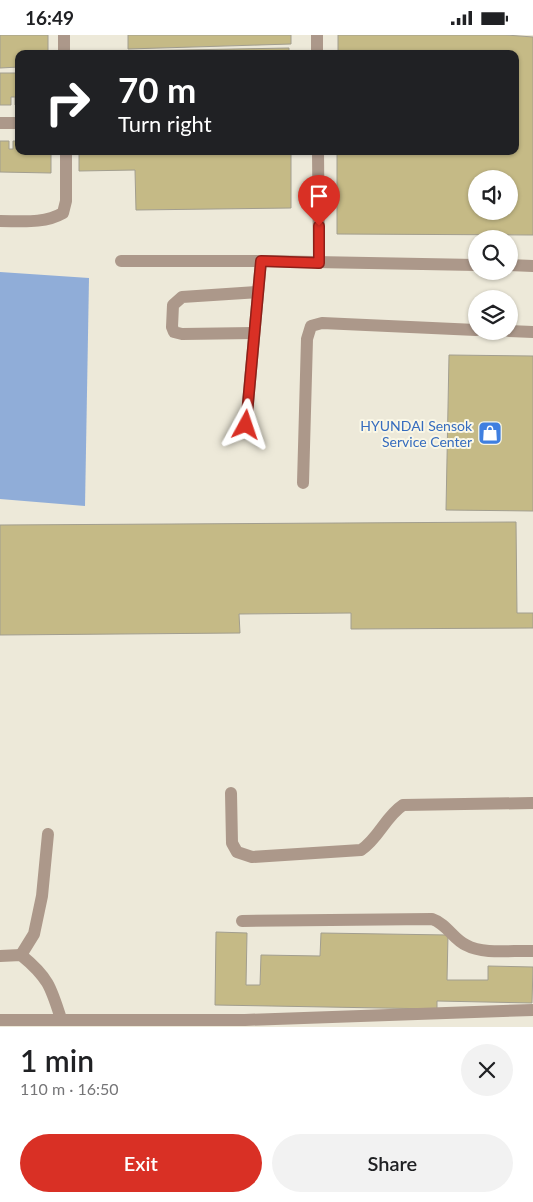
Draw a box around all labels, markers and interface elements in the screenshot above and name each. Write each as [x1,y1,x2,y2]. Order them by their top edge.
text: 16:49 [25,6,74,29]
text: 70 m [118,68,196,110]
icon: right [35,70,100,135]
text: Turn right [118,110,212,137]
map controls [468,170,518,340]
button: sound [468,170,518,220]
pin [298,175,340,226]
icon: arrive [305,182,333,210]
button: search [468,230,518,280]
button: layers [468,290,518,340]
position arrow [219,398,271,450]
place label: HYUNDAI Sensok Service Center [360,417,473,450]
shop icon: HYUNDAI Sensok Service Center [477,420,503,446]
text: 1 min [20,1042,94,1078]
button: close [461,1044,513,1096]
text: 110 m · 16:50 [20,1079,119,1098]
button: Exit [20,1134,262,1192]
button: Share [272,1134,513,1192]

